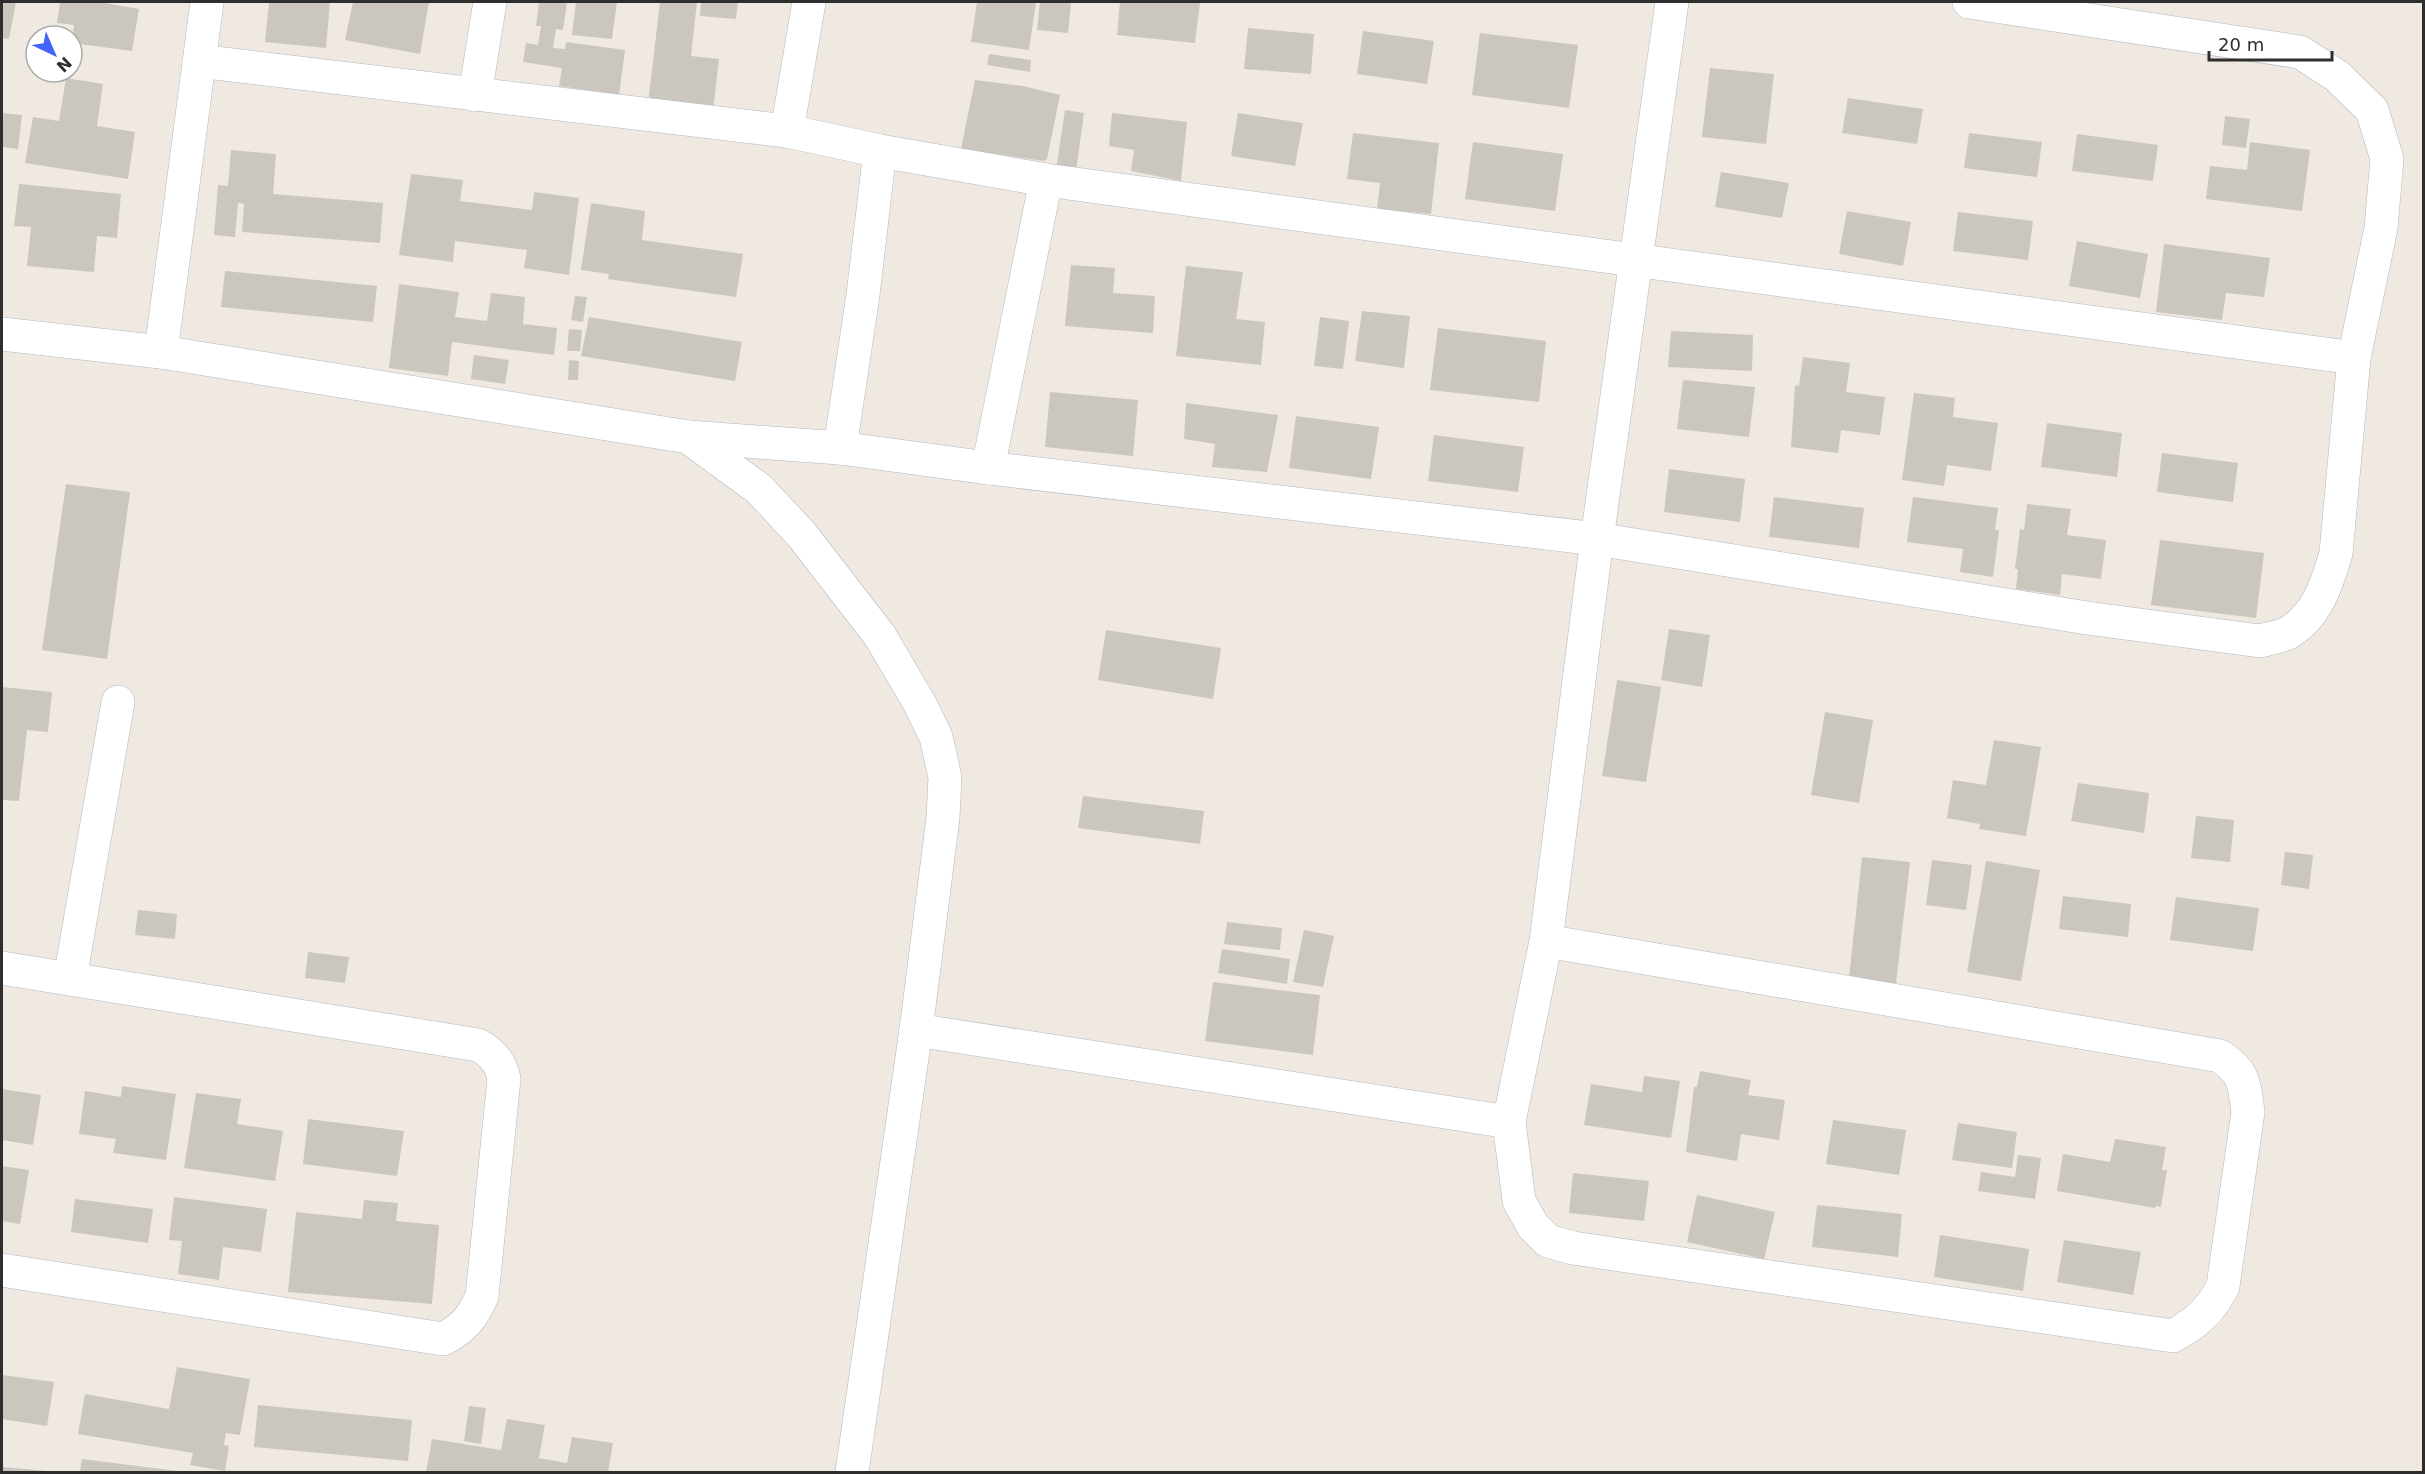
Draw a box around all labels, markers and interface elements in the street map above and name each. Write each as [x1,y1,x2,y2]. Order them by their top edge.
north arrow [24,24,84,84]
scale bar [2209,24,2332,62]
text: 20 m [2218,34,2264,55]
text: N [53,53,75,76]

